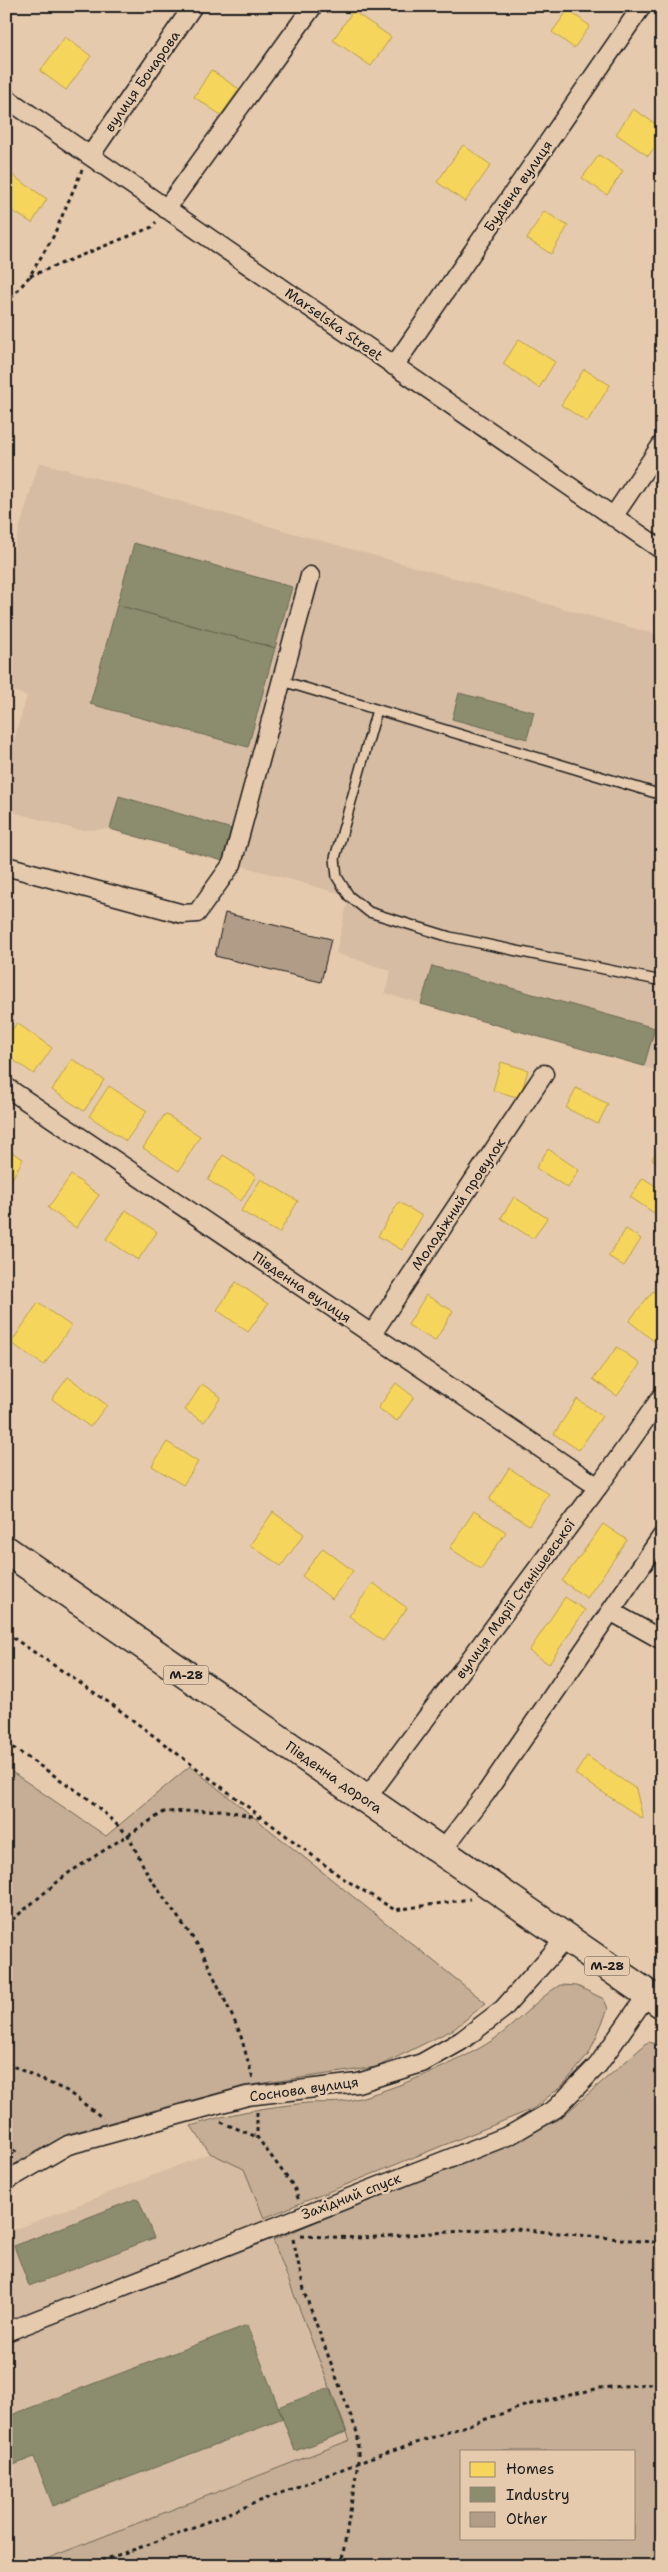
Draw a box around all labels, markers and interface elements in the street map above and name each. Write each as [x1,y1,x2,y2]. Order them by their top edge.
street label: вулиця Бочарова [100,27,184,135]
street label: Будівна вулиця [480,137,556,235]
street label: Marselska Street [281,283,387,365]
street label: Молодіжний провулок [407,1134,509,1273]
street label: Південна вулиця [249,1247,355,1327]
street label: вулиця Марії Станішевської [451,1515,579,1682]
road number: М-28 [164,1666,208,1684]
street label: Південна дорога [282,1737,386,1817]
road number: М-28 [584,1956,630,1975]
street label: Соснова вулиця [248,2072,360,2106]
street label: Західний спуск [299,2169,404,2223]
legend [460,2450,636,2540]
text: Homes [506,2459,554,2479]
text: Industry [506,2485,570,2505]
text: Other [506,2509,548,2529]

